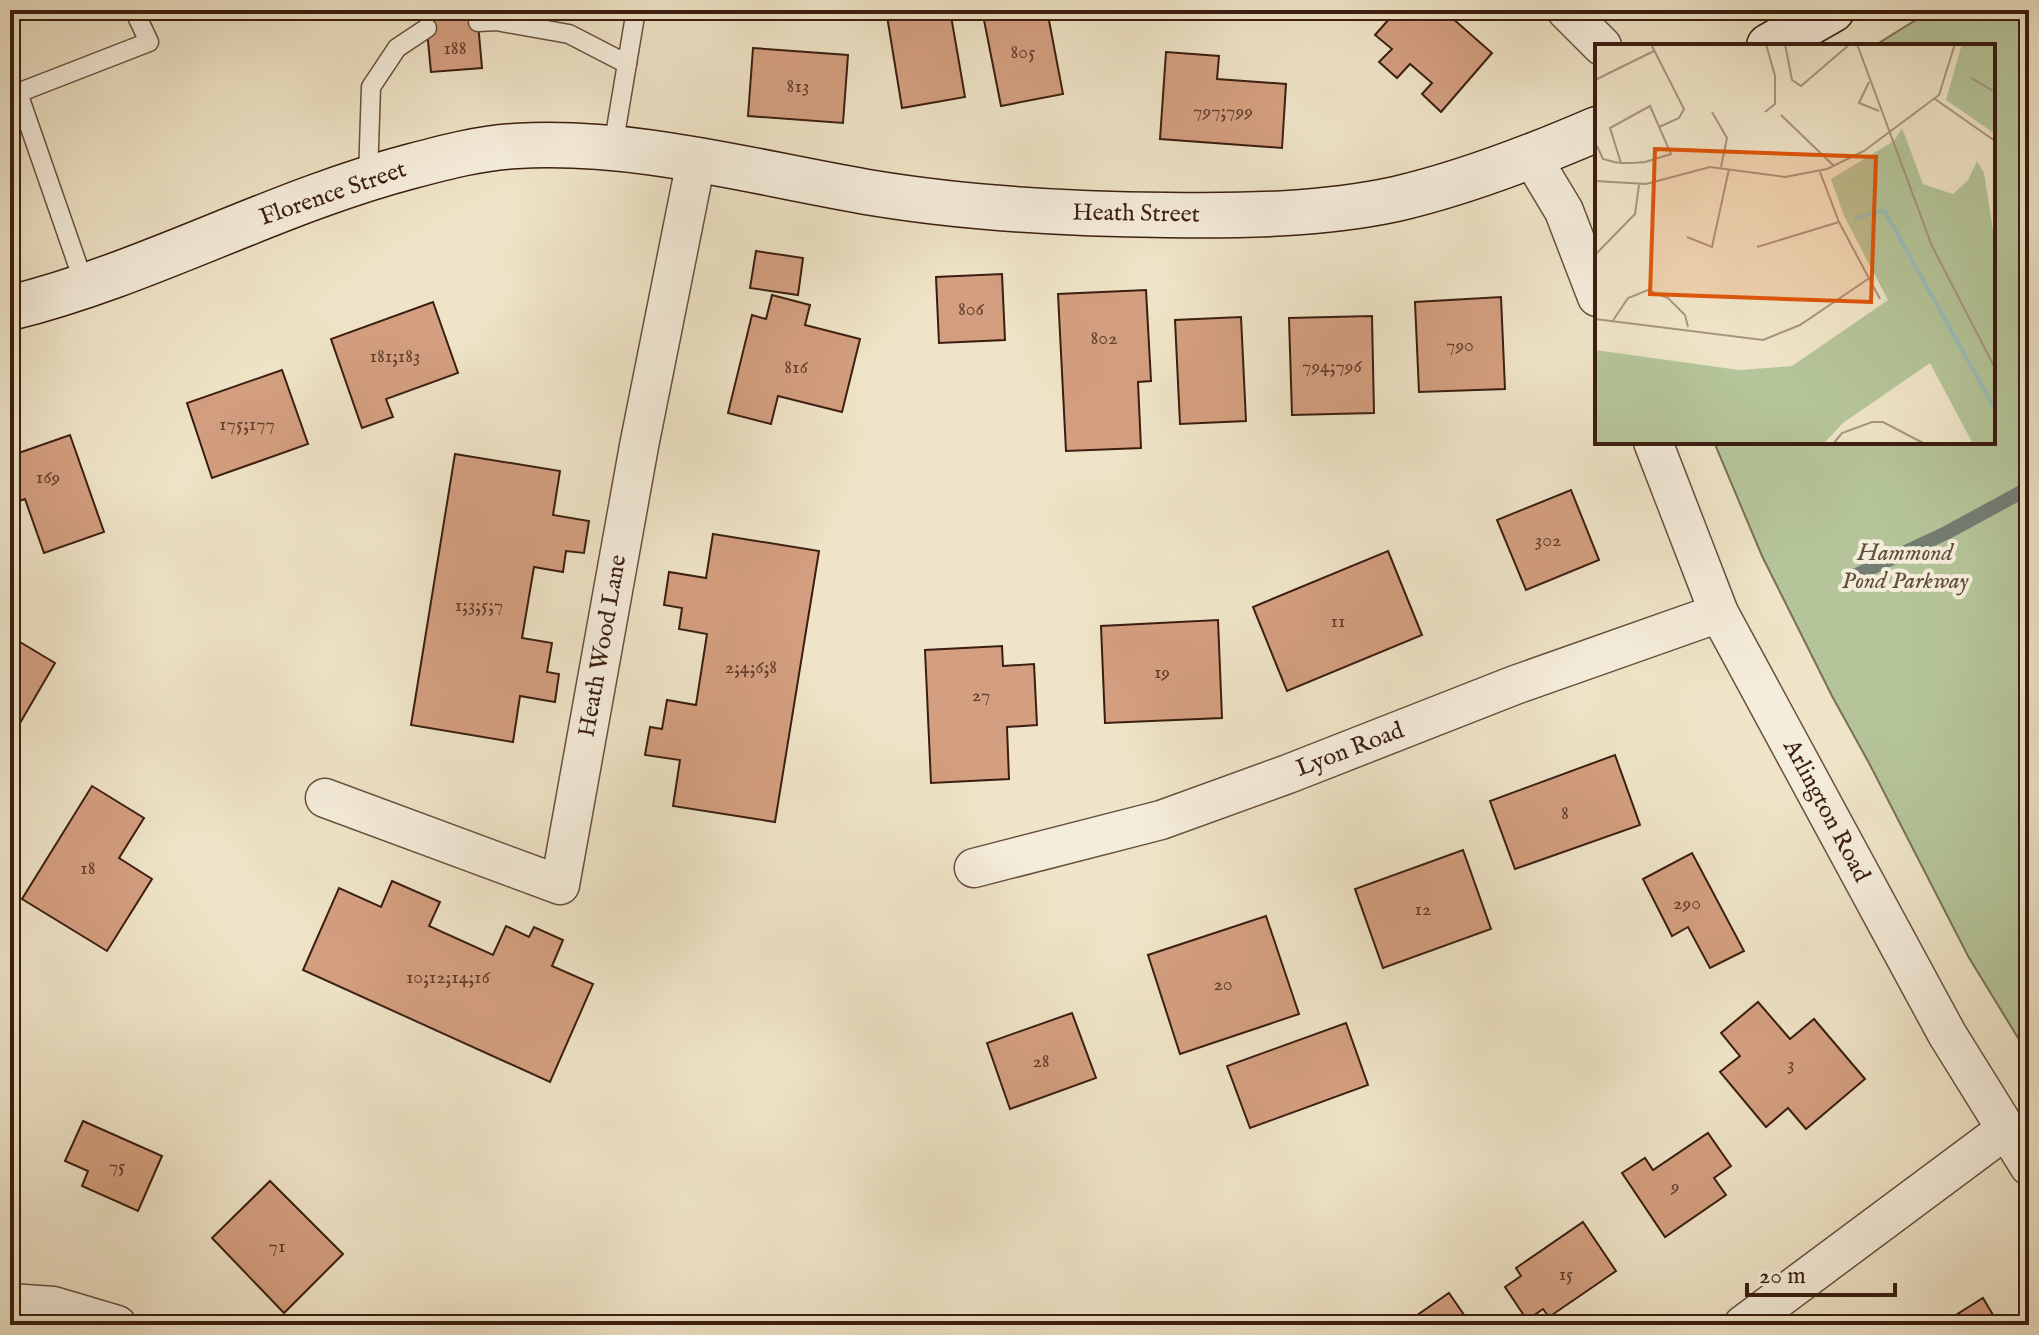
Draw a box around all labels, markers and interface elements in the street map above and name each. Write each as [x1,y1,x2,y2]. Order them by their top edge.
house number: 188 [443,36,467,61]
house number: 805 [1011,40,1035,65]
inset map [1595,44,1995,444]
house number: 813 [787,74,809,99]
house number: 797;799 [1193,99,1253,124]
street label: Florence Street [255,154,411,234]
street label: Heath Street [1072,197,1200,231]
house number: 806 [958,297,985,322]
house number: 802 [1090,326,1118,351]
house number: 790 [1446,333,1474,358]
house number: 181;183 [369,344,421,369]
house number: 794;796 [1302,354,1363,379]
house number: 816 [784,355,808,380]
house number: 175;177 [219,412,275,437]
house number: 169 [36,465,60,490]
house number: 302 [1535,528,1561,553]
park label: Hammond Pond Parkway [1842,538,1969,597]
street label: Heath Wood Lane [572,552,634,740]
house number: 1;3;5;7 [455,593,503,618]
house number: 11 [1331,609,1345,634]
house number: 2;4;6;8 [725,655,777,680]
house number: 19 [1154,660,1170,685]
house number: 27 [972,683,990,708]
street label: Lyon Road [1292,715,1409,785]
street label: Arlington Road [1775,733,1877,888]
house number: 8 [1561,801,1569,826]
house number: 18 [80,856,96,881]
house number: 290 [1673,891,1701,916]
house number: 12 [1415,897,1431,922]
house number: 10;12;14;16 [406,965,491,990]
house number: 20 [1213,972,1233,997]
house number: 28 [1032,1049,1050,1074]
house number: 3 [1787,1052,1795,1077]
house number: 75 [109,1154,125,1179]
house number: 9 [1670,1174,1679,1199]
house number: 71 [269,1234,285,1259]
scale bar [1747,1247,1895,1297]
text: 20 m [1759,1261,1806,1292]
house number: 15 [1559,1262,1573,1287]

